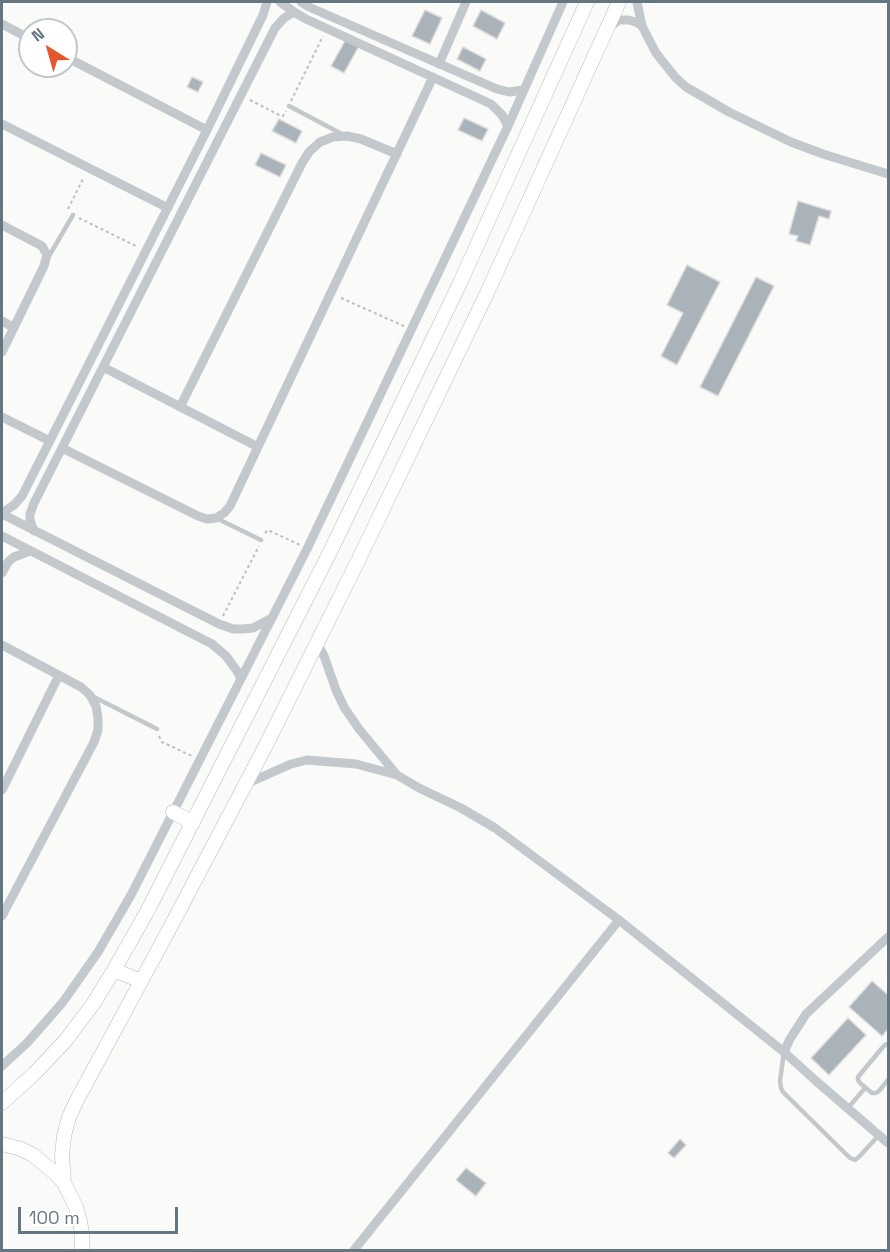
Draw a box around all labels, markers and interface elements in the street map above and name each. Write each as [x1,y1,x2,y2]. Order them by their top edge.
north arrow [18,18,78,78]
text: N [27,23,49,46]
scale bar [21,1195,182,1233]
text: 100 m [29,1206,80,1229]

